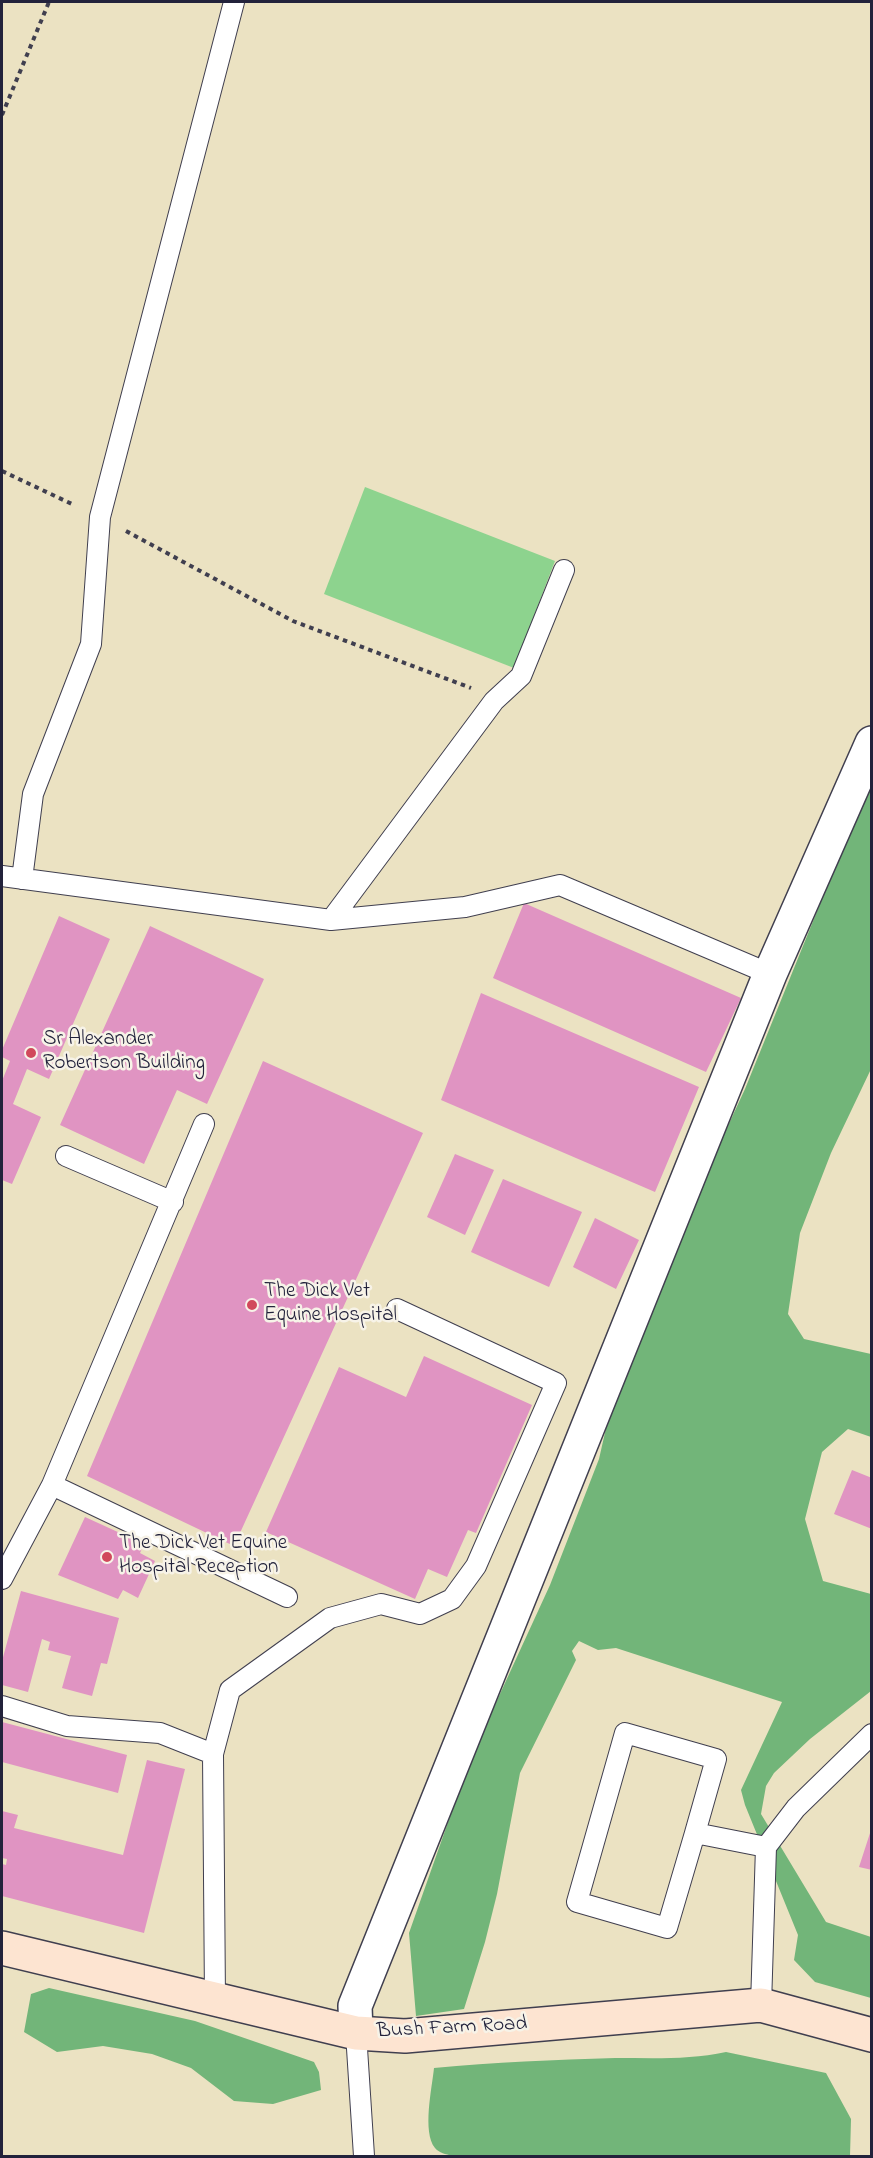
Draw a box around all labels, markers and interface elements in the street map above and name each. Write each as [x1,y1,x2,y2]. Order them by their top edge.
place label: Sr Alexander Robertson Building [43,1028,205,1078]
marker: Sr Alexander Robertson Building [24,1046,38,1060]
place label: The Dick Vet Equine Hospital [264,1280,397,1330]
marker: The Dick Vet Equine Hospital [245,1298,259,1312]
place label: The Dick Vet Equine Hospital Reception [119,1532,287,1582]
marker: The Dick Vet Equine Hospital Reception [100,1550,114,1564]
street label: Bush Farm Road [376,2012,528,2046]

